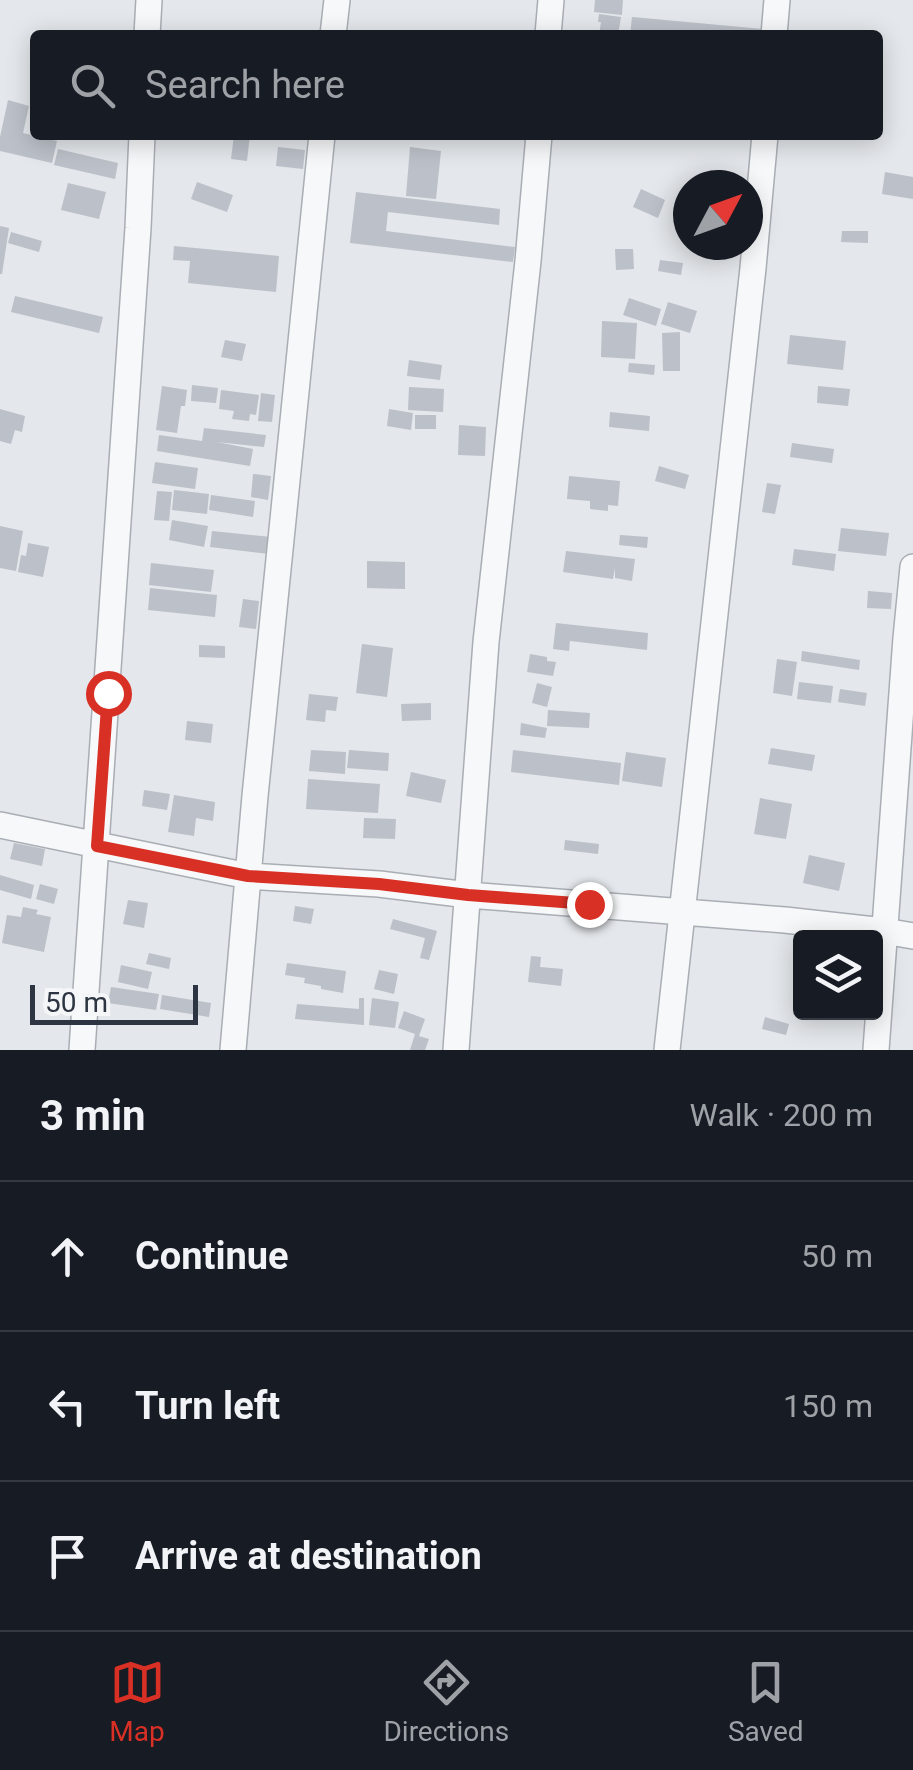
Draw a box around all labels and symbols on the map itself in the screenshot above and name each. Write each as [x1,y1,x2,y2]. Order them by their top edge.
north arrow [673,170,763,260]
route start [86,671,132,717]
route end [567,882,613,928]
scale bar [30,980,198,1024]

